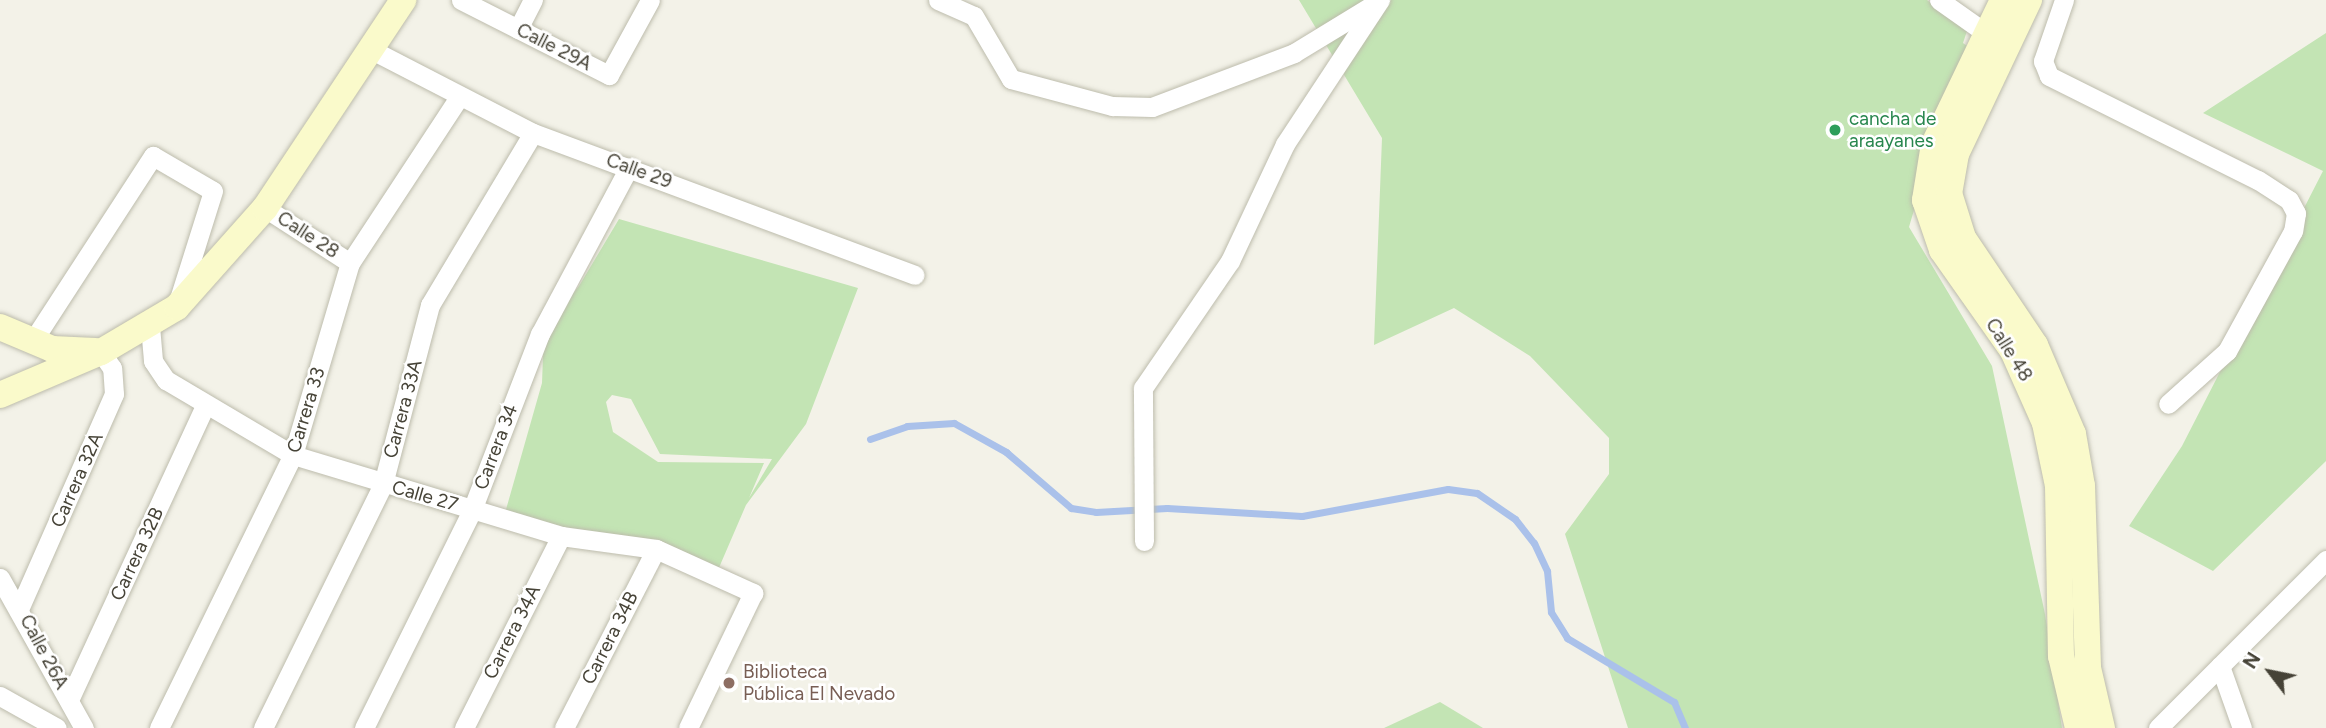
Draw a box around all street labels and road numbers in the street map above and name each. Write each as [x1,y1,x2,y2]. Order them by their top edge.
street label: Calle 29A [513,18,595,76]
street label: Calle 29 [603,149,675,193]
street label: Calle 28 [273,207,343,263]
street label: Calle 48 [1981,314,2037,386]
street label: Carrera 33A [379,357,427,461]
street label: Carrera 33 [282,365,330,455]
street label: Carrera 34 [469,401,523,493]
street label: Carrera 32A [46,429,108,531]
street label: Calle 27 [389,476,461,516]
street label: Carrera 32B [106,504,168,604]
street label: Carrera 34A [479,581,545,683]
street label: Carrera 34B [577,588,643,688]
street label: Calle 26A [15,611,73,693]

